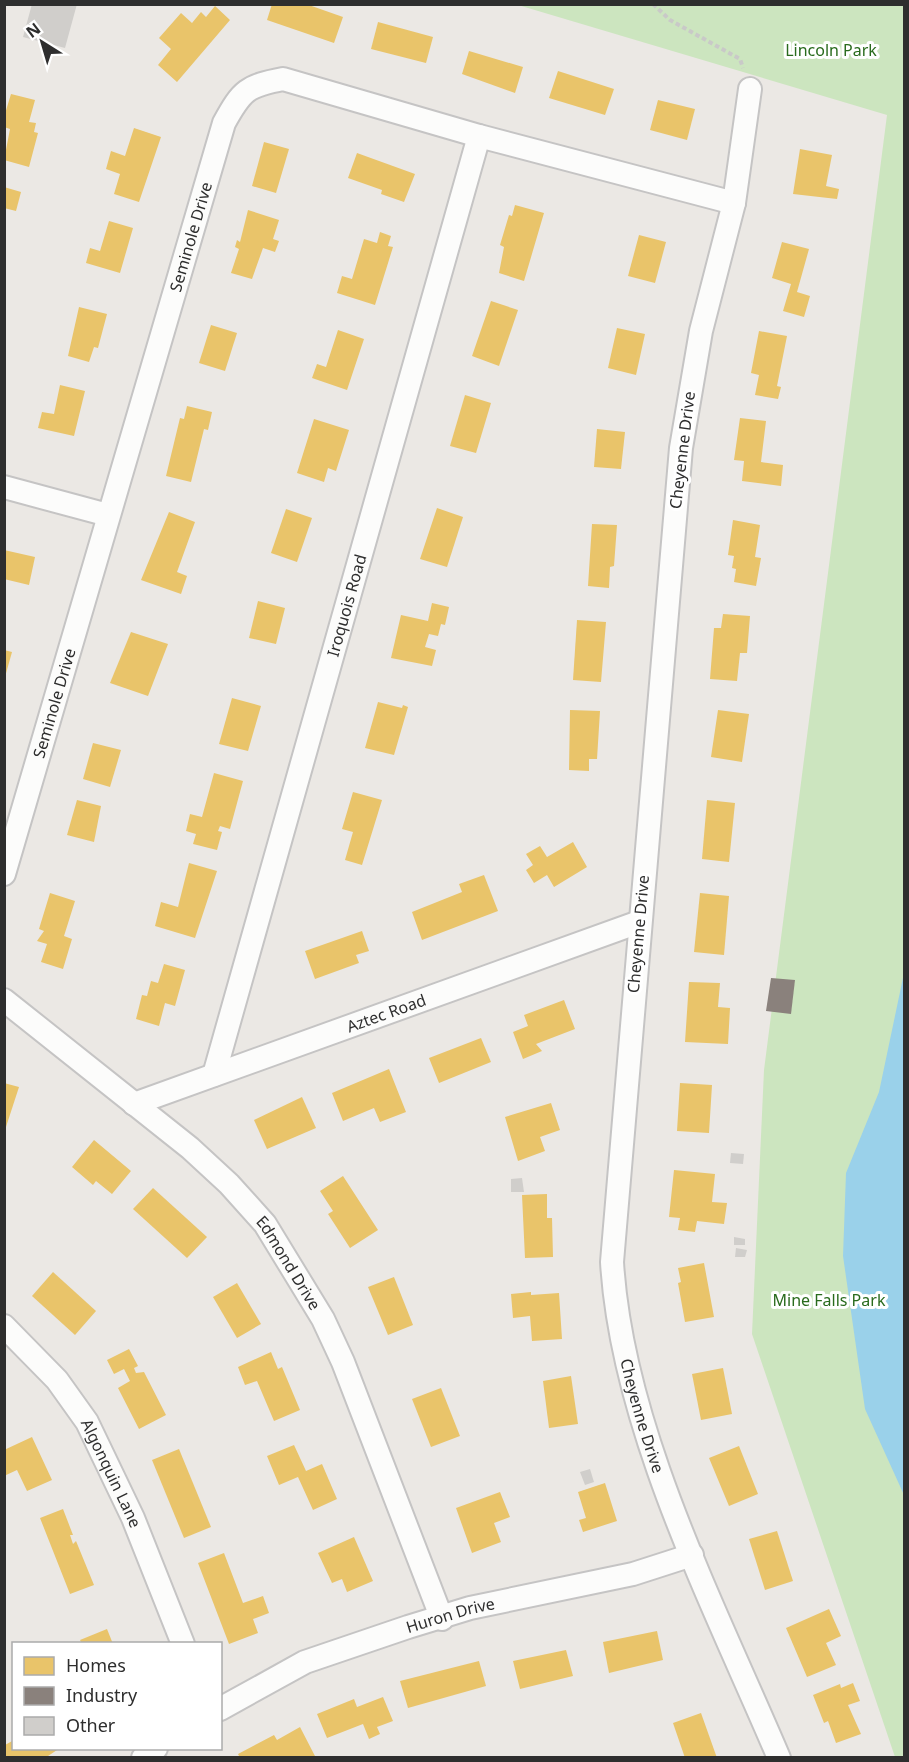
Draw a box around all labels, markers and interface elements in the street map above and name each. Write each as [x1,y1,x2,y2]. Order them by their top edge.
north arrow [12,12,72,72]
text: N [21,17,45,43]
park label: Lincoln Park [785,39,877,61]
street label: Seminole Drive [164,179,217,294]
street label: Cheyenne Drive [664,390,700,510]
street label: Iroquois Road [322,552,371,659]
street label: Seminole Drive [28,646,81,761]
street label: Cheyenne Drive [622,874,654,994]
street label: Aztec Road [343,989,429,1038]
street label: Edmond Drive [251,1211,326,1314]
park label: Mine Falls Park [773,1289,886,1311]
street label: Cheyenne Drive [615,1356,670,1476]
street label: Algonquin Lane [76,1415,147,1531]
street label: Huron Drive [403,1592,497,1638]
legend [12,1642,222,1750]
text: Homes [66,1653,126,1677]
text: Industry [66,1683,138,1707]
text: Other [66,1713,116,1737]

